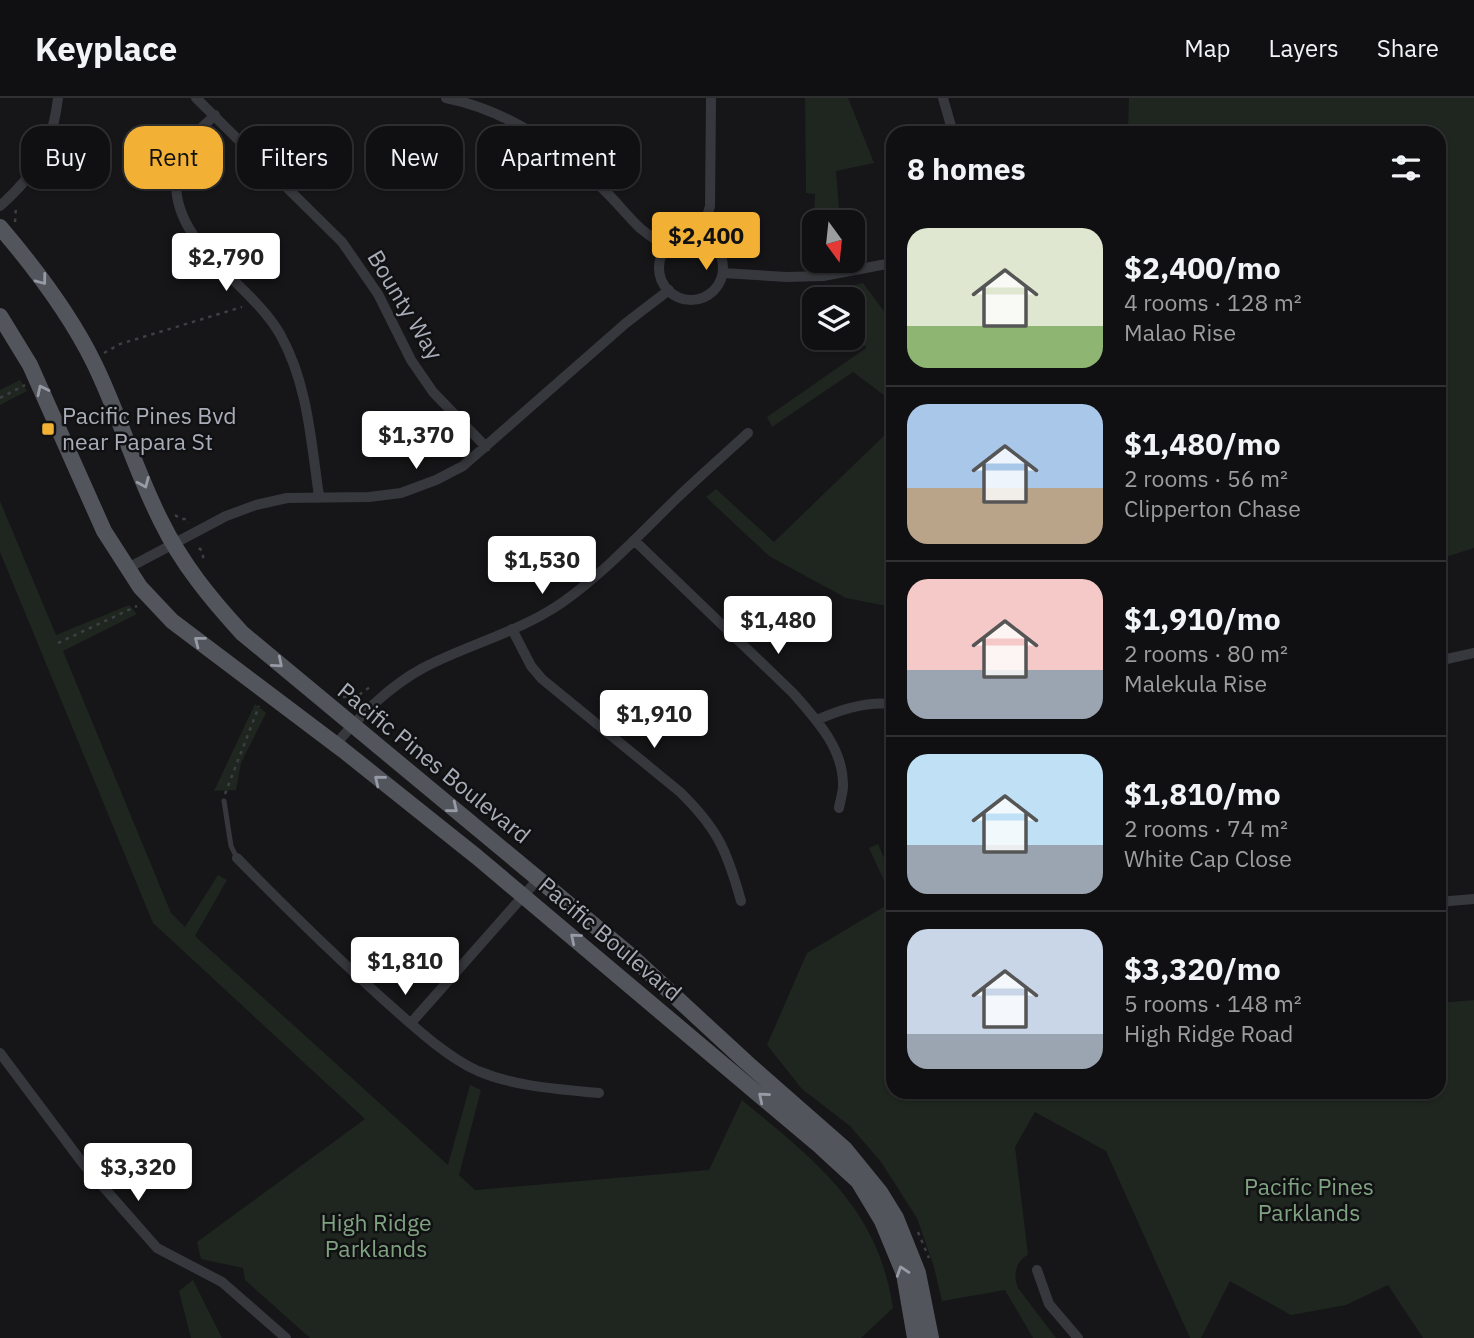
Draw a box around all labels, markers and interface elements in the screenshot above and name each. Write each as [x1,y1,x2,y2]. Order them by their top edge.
text: Keyplace [35,27,177,70]
text: Map [1184,32,1231,64]
text: Layers [1269,32,1339,64]
text: Share [1377,32,1439,64]
chip: Buy [21,126,110,189]
chip: Rent [124,126,223,189]
chip: Filters [237,126,352,189]
chip: New [366,126,463,189]
chip: Apartment [477,126,640,189]
text: 8 homes [907,149,1026,188]
icon: filters [1387,149,1425,187]
north arrow [802,210,864,273]
map controls [802,210,865,350]
pin: $2,400 [649,212,763,272]
text: $2,400 [668,220,744,250]
pin: $2,790 [169,234,283,293]
text: $2,790 [188,241,264,271]
street label: Bounty Way [361,244,451,365]
text: $2,400/mo [1124,248,1281,287]
icon: home [963,256,1047,340]
one-way arrow [34,273,47,285]
button: layers [802,287,865,350]
text: 4 rooms · 128 m² [1124,287,1302,317]
text: Malao Rise [1124,317,1236,347]
one-way arrow [36,385,50,397]
place label: Pacific Pines Bvd near Papara St [62,400,237,456]
pin: $1,370 [359,412,473,471]
text: $1,370 [378,419,454,449]
marker: Pacific Pines Bvd near Papara St [40,421,56,437]
text: $1,480/mo [1124,424,1281,463]
icon: home [963,432,1047,516]
text: 2 rooms · 56 m² [1124,463,1288,493]
one-way arrow [136,476,150,488]
text: Clipperton Chase [1124,493,1301,523]
pin: $1,530 [485,536,599,596]
text: $1,530 [504,544,580,574]
pin: $1,480 [721,596,835,656]
text: $1,910/mo [1124,599,1281,638]
text: $1,480 [740,604,816,634]
icon: home [963,607,1047,691]
one-way arrow [194,636,206,649]
text: 2 rooms · 80 m² [1124,638,1288,668]
one-way arrow [270,655,283,667]
text: Malekula Rise [1124,668,1267,698]
street label: Pacific Pines Boulevard [332,675,537,849]
pin: $1,910 [597,690,711,750]
text: $1,910 [616,698,692,728]
text: $1,810/mo [1124,774,1281,813]
one-way arrow [374,776,387,788]
icon: home [963,782,1047,866]
one-way arrow [445,800,458,812]
text: 2 rooms · 74 m² [1124,813,1288,843]
text: White Cap Close [1124,843,1292,873]
street label: Pacific Boulevard [533,870,688,1007]
one-way arrow [570,934,583,946]
pin: $1,810 [348,937,462,997]
text: $1,810 [367,945,443,975]
text: $3,320/mo [1124,949,1281,988]
icon: home [963,957,1047,1041]
text: 5 rooms · 148 m² [1124,988,1302,1018]
text: High Ridge Road [1124,1018,1293,1048]
one-way arrow [758,1093,771,1105]
pin: $3,320 [81,1144,195,1203]
text: $3,320 [100,1151,176,1181]
park label: Pacific Pines Parklands [1244,1171,1374,1227]
park label: High Ridge Parklands [320,1207,432,1263]
one-way arrow [896,1266,910,1278]

